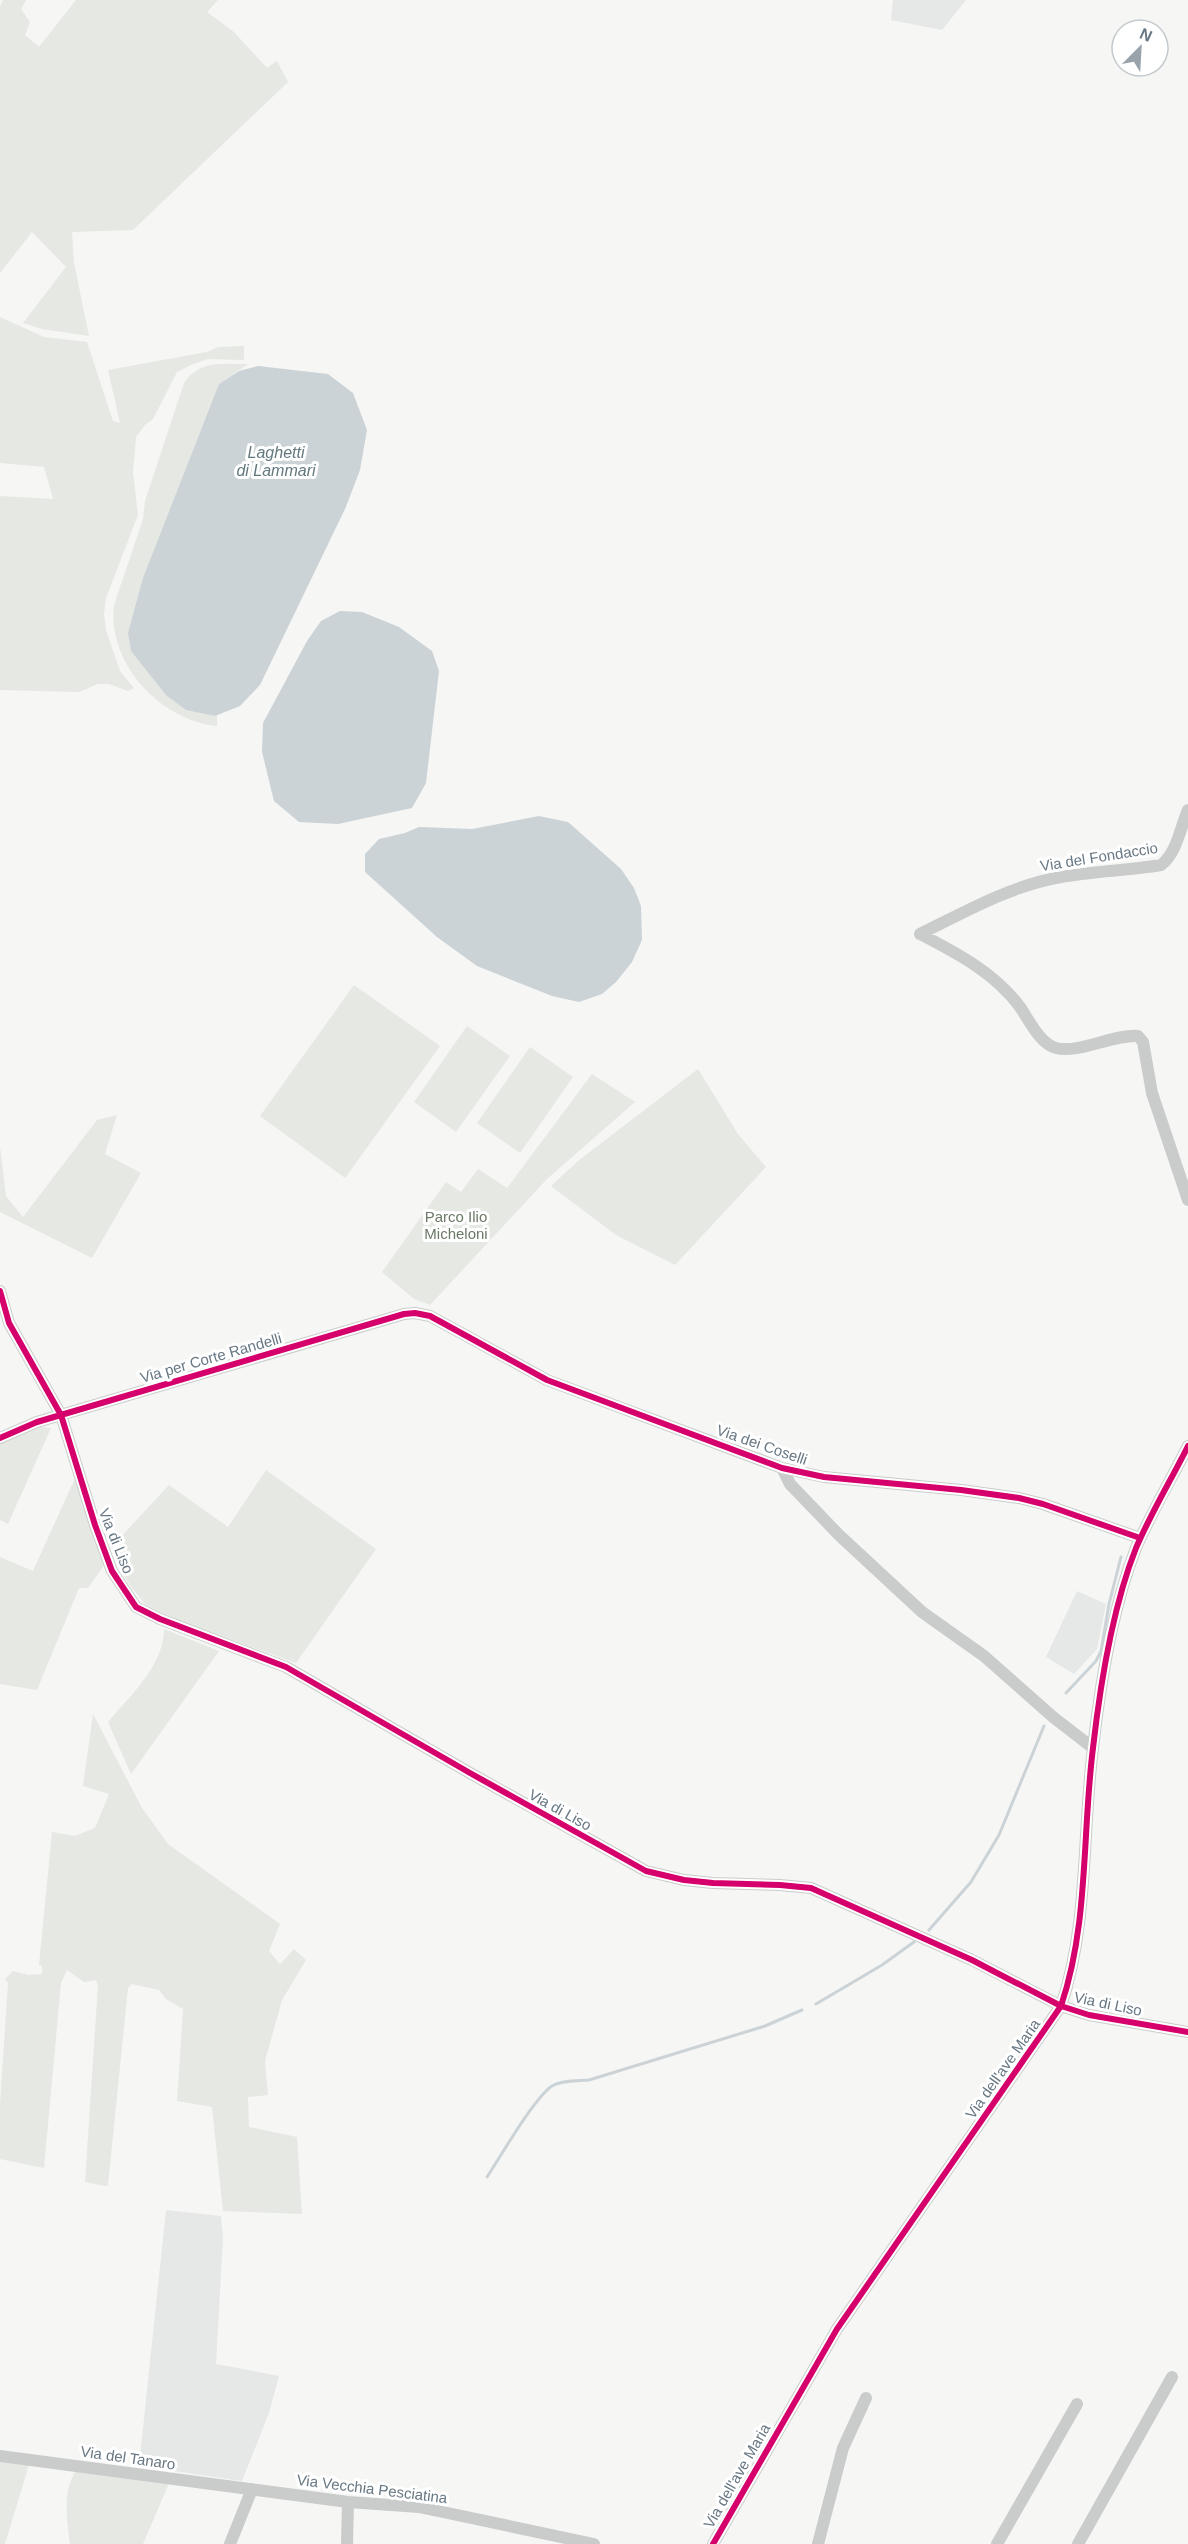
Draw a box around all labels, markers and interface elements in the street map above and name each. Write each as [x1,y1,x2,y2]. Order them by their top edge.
north arrow [1110,18,1170,78]
text: N [1137,25,1155,45]
water label: Laghetti di Lammari [236,444,316,479]
street label: Via del Fondaccio [1039,839,1159,874]
park label: Parco Ilio Micheloni [424,1208,488,1242]
street label: Via per Corte Randelli [138,1329,284,1386]
street label: Via dei Coselli [715,1421,810,1468]
street label: Via di Liso [96,1506,137,1576]
street label: Via di Liso [526,1785,595,1834]
street label: Via di Liso [1073,1988,1144,2019]
street label: Via dell'ave Maria [962,2015,1044,2122]
street label: Via dell'ave Maria [700,2420,774,2531]
street label: Via del Tanaro [80,2442,176,2473]
street label: Via Vecchia Pesciatina [296,2471,449,2506]

